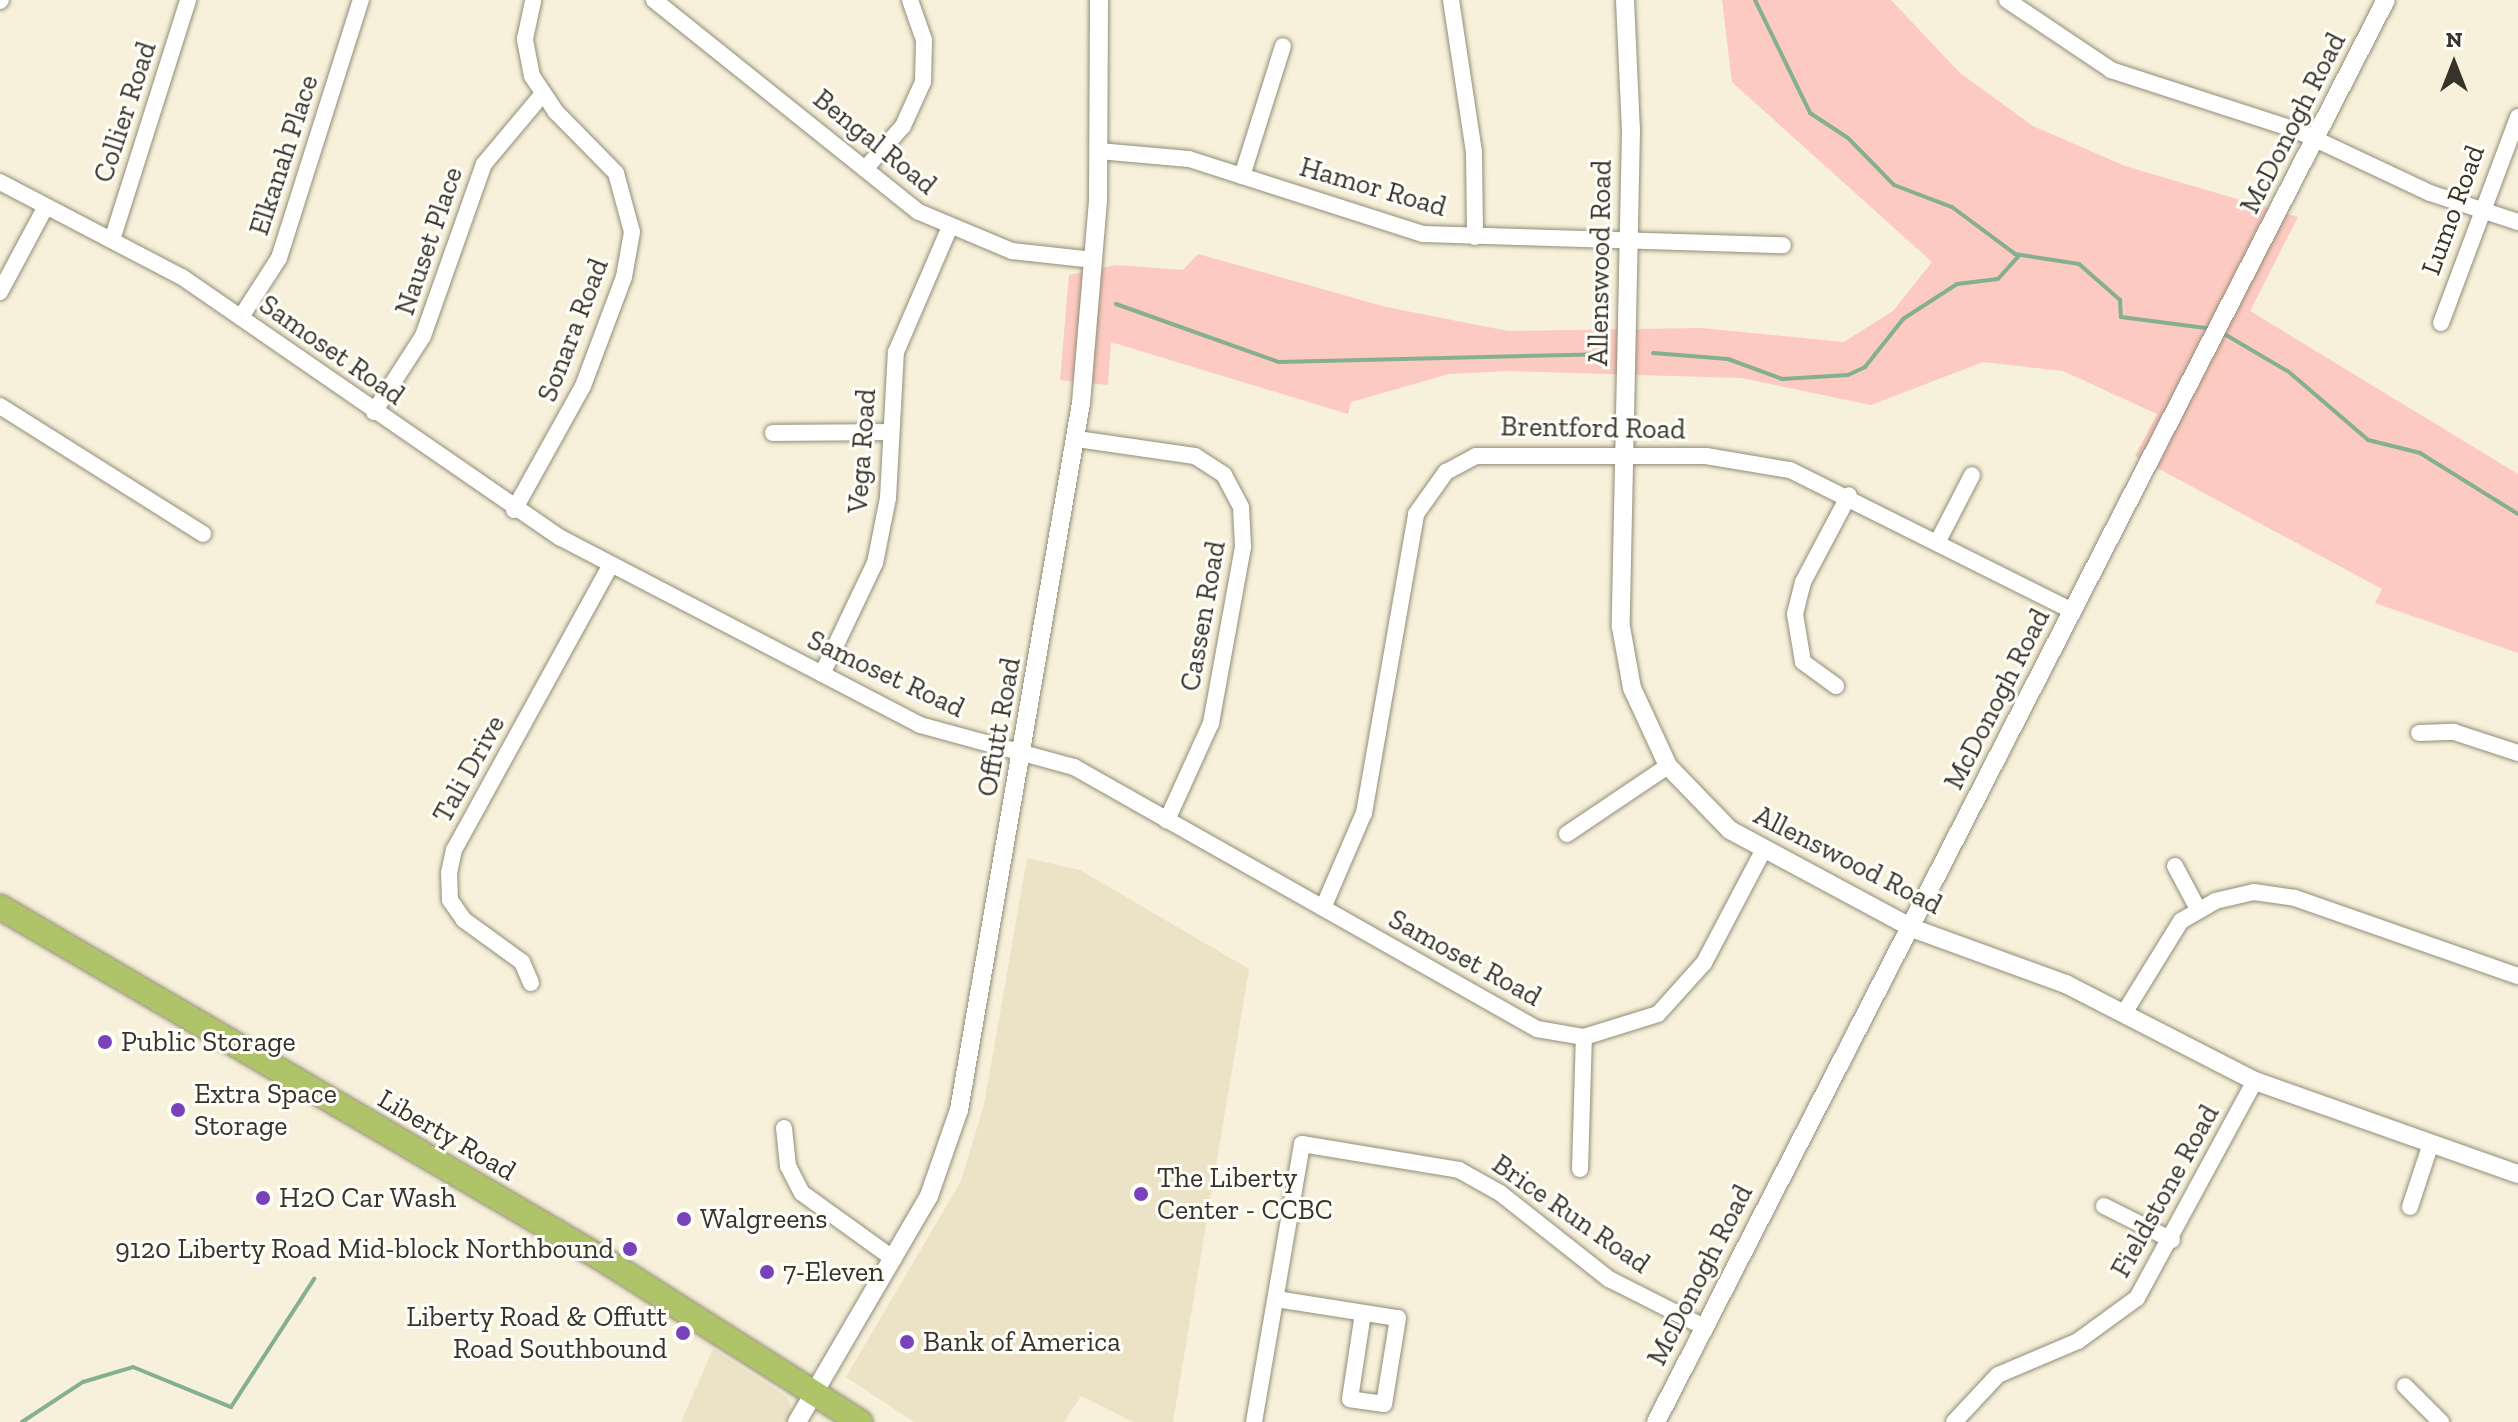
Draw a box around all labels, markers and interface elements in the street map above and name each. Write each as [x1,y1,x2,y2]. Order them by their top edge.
north arrow [2414,24,2494,104]
text: N [2446,26,2462,53]
street label: McDonogh Road [2233,27,2353,219]
street label: Collier Road [86,37,164,187]
street label: Elkanah Place [242,71,326,239]
street label: Bengal Road [807,82,943,202]
street label: Lumo Road [2414,140,2492,280]
street label: Hamor Road [1296,150,1450,224]
street label: Allenswood Road [1581,160,1619,366]
street label: Nauset Place [388,162,470,320]
street label: Sonara Road [530,254,616,406]
street label: Samoset Road [253,288,411,412]
street label: Vega Road [841,388,883,514]
street label: Brentford Road [1500,410,1686,446]
street label: Cassen Road [1173,538,1233,694]
street label: McDonogh Road [1937,603,2057,795]
street label: Samoset Road [802,623,970,725]
street label: Offutt Road [970,655,1028,799]
street label: Tali Drive [426,709,512,829]
street label: Allenswood Road [1748,798,1948,922]
street label: Samoset Road [1383,902,1547,1014]
place label: Public Storage [121,1025,296,1059]
marker: Public Storage [96,1033,114,1051]
place label: Extra Space Storage [194,1077,337,1143]
street label: Liberty Road [372,1082,522,1188]
street label: Fieldstone Road [2104,1099,2226,1283]
marker: Extra Space Storage [169,1101,187,1119]
street label: Brice Run Road [1486,1147,1656,1281]
place label: The Liberty Center - CCBC [1157,1161,1333,1227]
street label: McDonogh Road [1640,1179,1760,1371]
place label: H2O Car Wash [279,1181,457,1215]
marker: The Liberty Center - CCBC [1132,1185,1150,1203]
marker: H2O Car Wash [254,1189,272,1207]
place label: Walgreens [700,1202,828,1236]
marker: Walgreens [675,1210,693,1228]
place label: 9120 Liberty Road Mid-block Northbound [114,1232,614,1266]
marker: 9120 Liberty Road Mid-block Northbound [621,1240,639,1258]
place label: 7-Eleven [783,1255,884,1289]
marker: 7-Eleven [758,1263,776,1281]
place label: Liberty Road & Offutt Road Southbound [406,1300,667,1366]
marker: Liberty Road & Offutt Road Southbound [674,1324,692,1342]
place label: Bank of America [923,1325,1122,1359]
marker: Bank of America [898,1333,916,1351]

